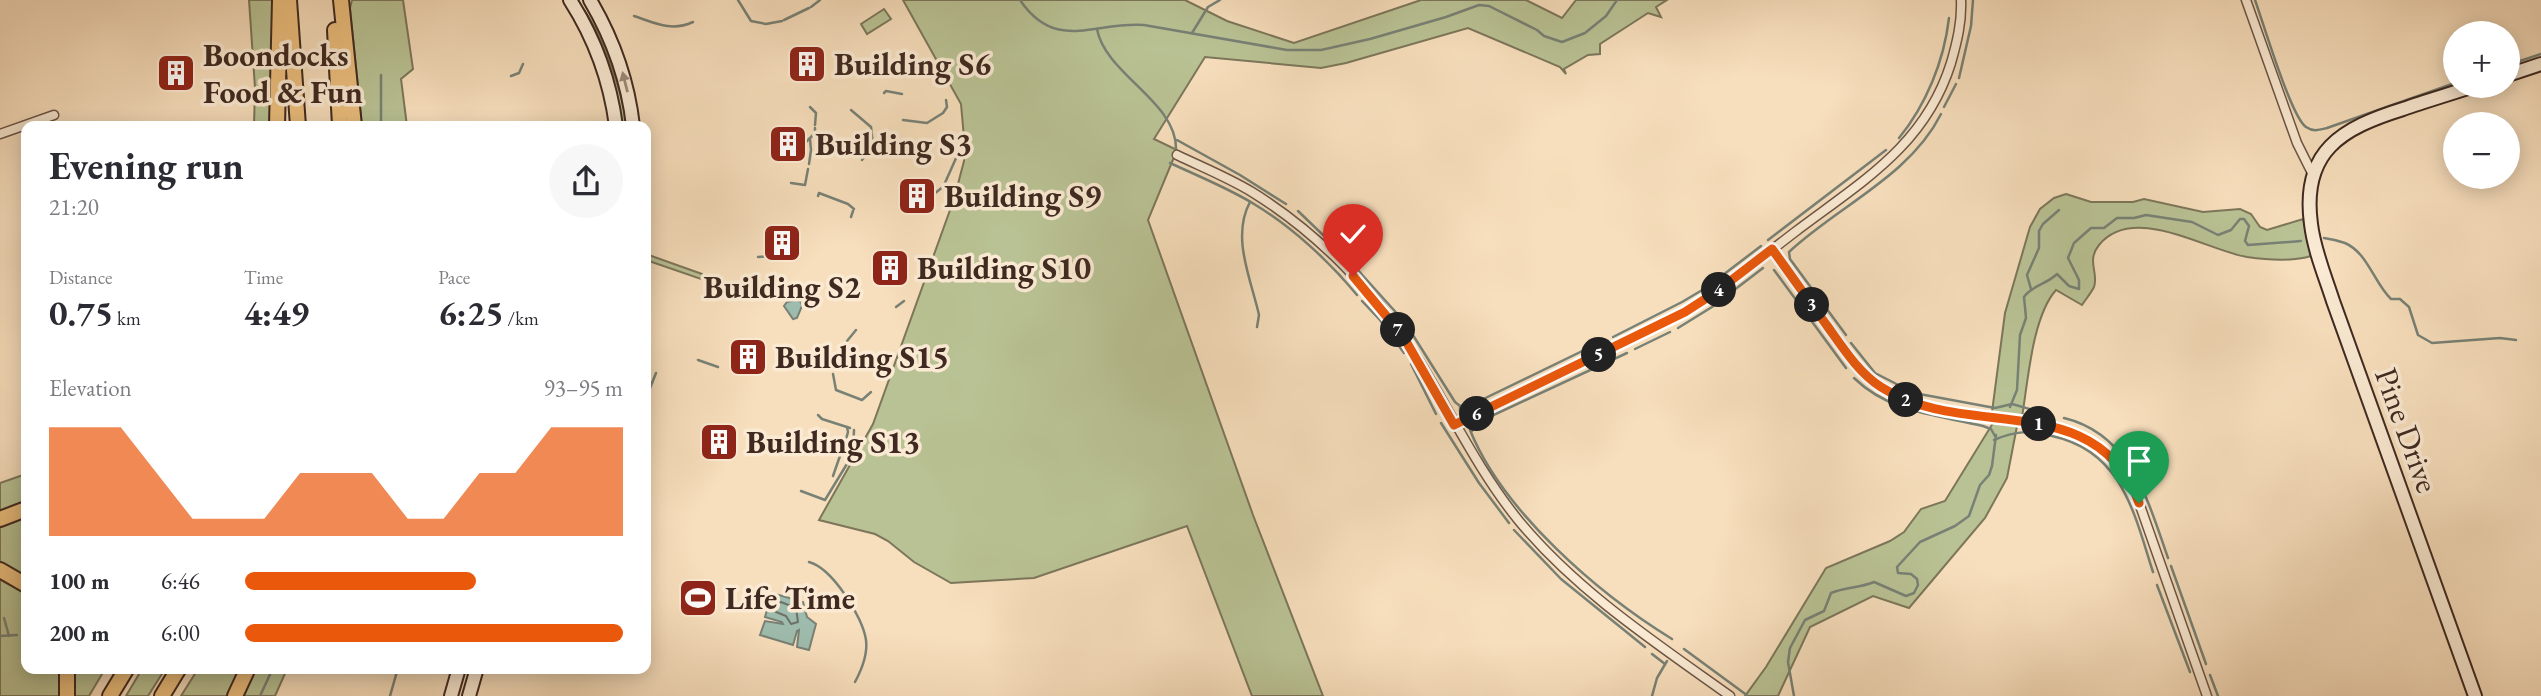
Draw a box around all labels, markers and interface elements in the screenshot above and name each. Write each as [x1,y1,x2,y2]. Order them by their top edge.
map controls [2443,21,2520,189]
button: + [2443,21,2520,98]
place label: Boondocks Food & Fun [203,34,363,113]
building icon: Building S6 [786,43,828,85]
place label: Building S6 [834,43,991,85]
building icon: Boondocks Food & Fun [155,52,197,94]
one-way arrow [619,71,630,93]
button: − [2443,112,2520,189]
building icon: Building S3 [767,123,809,165]
place label: Building S3 [815,123,972,165]
text: Evening run [49,141,244,190]
button: share [549,144,623,218]
building icon: Building S9 [896,175,938,217]
place label: Building S9 [944,175,1101,217]
text: 21:20 [49,192,99,222]
pin [1323,204,1383,276]
icon: check [1334,215,1372,253]
building icon: Building S2 [761,222,803,264]
building icon: Building S10 [869,247,911,289]
place label: Building S10 [917,247,1091,289]
text: Distance [49,265,112,290]
text: Time [244,265,283,290]
text: Pace [438,265,470,290]
place label: Building S2 [703,266,861,308]
pin: 4 [1702,272,1736,308]
text: 4 [1713,277,1724,302]
pin: 3 [1794,288,1829,322]
text: 0.75 [49,290,113,335]
text: 4:49 [244,290,309,335]
text: 6:25 [438,290,504,335]
text: 3 [1806,292,1817,317]
text: km [113,306,141,331]
text: /km [504,306,539,331]
pin: 7 [1380,312,1416,348]
text: 7 [1392,317,1403,342]
building icon: Building S15 [727,336,769,378]
place label: Building S15 [775,336,949,378]
pin: 5 [1582,338,1616,372]
text: 5 [1593,342,1604,367]
street label: Pine Drive [2365,362,2449,498]
text: Elevation [49,373,132,403]
text: 93–95 m [544,373,623,403]
pin: 2 [1888,382,1924,418]
text: 2 [1900,387,1911,412]
pin: 6 [1460,396,1494,432]
text: 6 [1471,401,1482,426]
pin: 1 [2022,406,2056,442]
text: 1 [2033,411,2044,436]
building icon: Building S13 [698,421,740,463]
place label: Building S13 [746,421,920,463]
pin [2109,431,2169,503]
icon: arrive [2120,442,2158,480]
text: 100 m [49,566,110,596]
text: 6:46 [161,566,200,596]
sports icon: Life Time [677,577,719,619]
place label: Life Time [725,577,855,619]
text: 200 m [49,618,110,648]
text: 6:00 [161,618,200,648]

